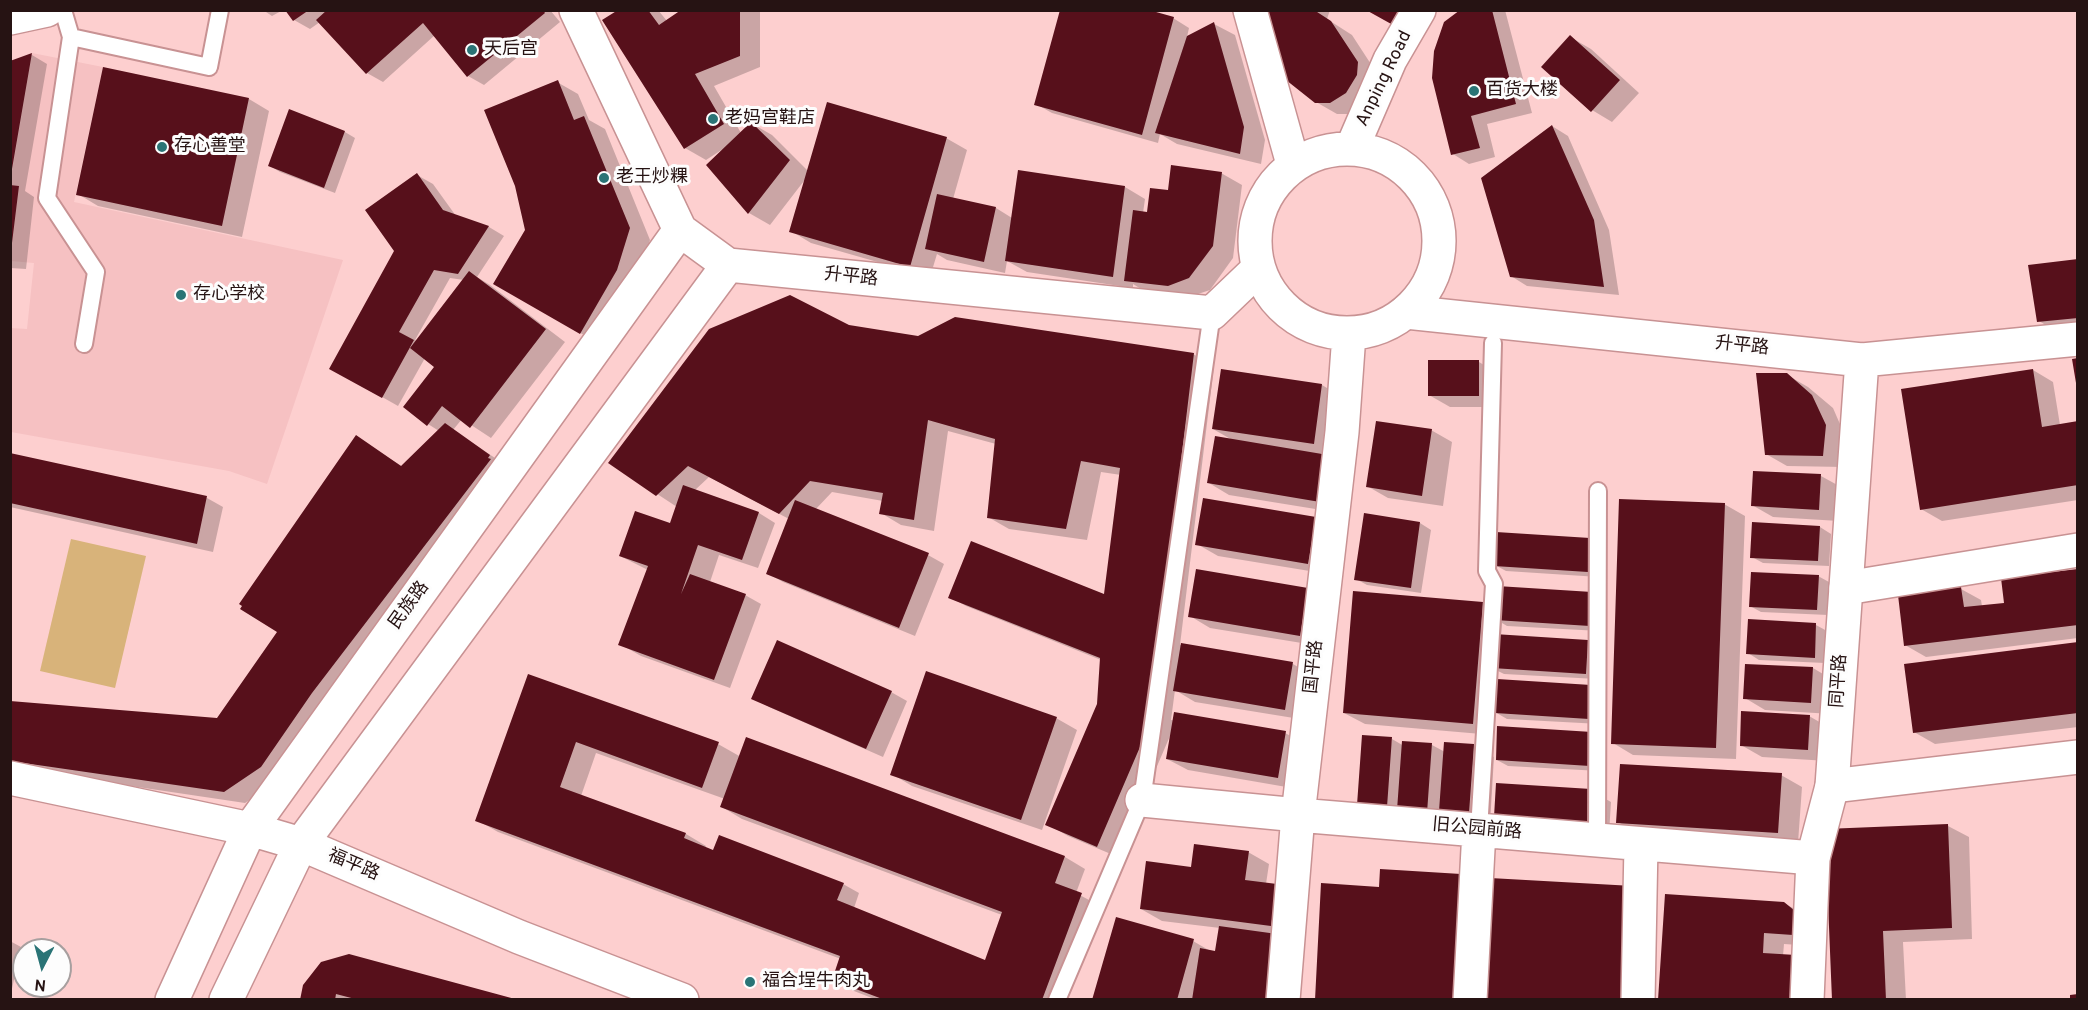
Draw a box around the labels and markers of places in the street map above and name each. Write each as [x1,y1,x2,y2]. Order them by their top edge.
place label: 天后宫 [484,39,538,61]
marker: 天后宫 [465,43,479,57]
place label: 百货大楼 [1486,80,1558,102]
marker: 百货大楼 [1467,84,1481,98]
place label: 老妈宫鞋店 [725,108,815,130]
marker: 老妈宫鞋店 [706,112,720,126]
place label: 存心善堂 [174,136,246,158]
marker: 存心善堂 [155,140,169,154]
place label: 老王炒粿 [616,167,688,189]
marker: 老王炒粿 [597,171,611,185]
place label: 存心学校 [193,284,265,306]
marker: 存心学校 [174,288,188,302]
place label: 福合埕牛肉丸 [762,971,870,993]
marker: 福合埕牛肉丸 [743,975,757,989]

